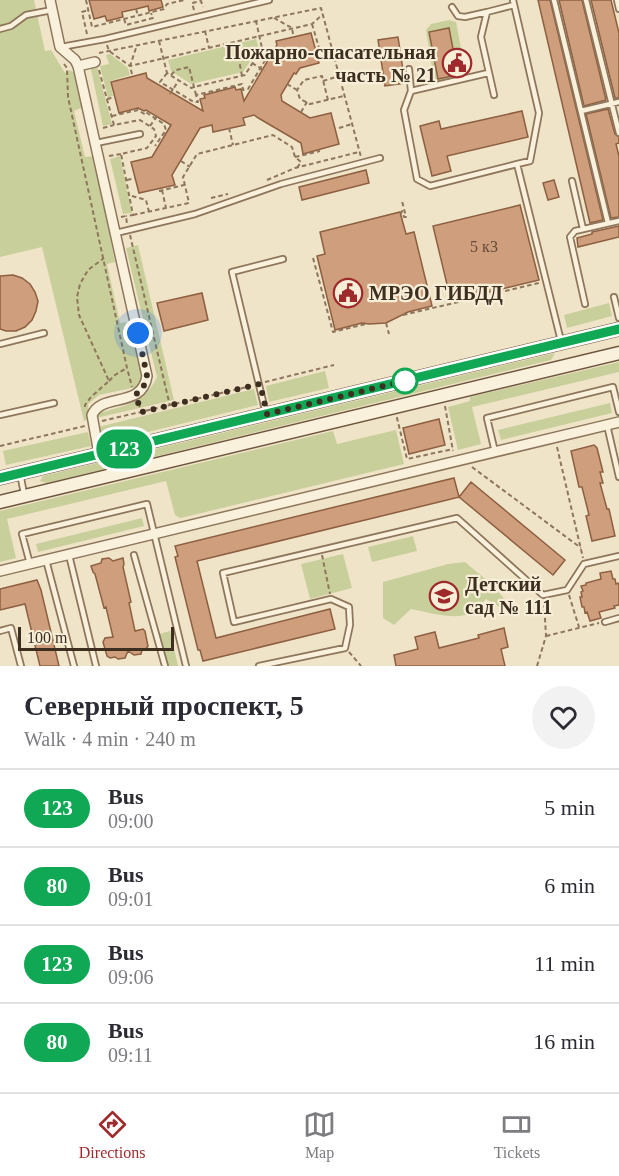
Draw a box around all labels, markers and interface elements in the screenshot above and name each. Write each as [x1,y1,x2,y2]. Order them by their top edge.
place label: Пожарно-спасательная часть № 21 [225,41,436,86]
public building icon: Пожарно-спасательная часть № 21 [441,47,473,79]
house number: 5 к3 [470,238,498,255]
public building icon: МРЭО ГИБДД [332,277,364,309]
place label: МРЭО ГИБДД [369,282,503,305]
your location [123,318,153,348]
unlabelled marker [392,368,418,394]
line badge: 123 [90,430,158,468]
text: 123 [108,437,140,461]
place label: Детский сад № 111 [465,573,552,618]
school or university icon: Детский сад № 111 [428,580,460,612]
scale bar [18,624,174,652]
text: 100 m [27,629,67,646]
button: heart [532,686,595,749]
text: Северный проспект, 5 [24,690,304,721]
text: Walk · 4 min · 240 m [24,728,196,750]
text: Bus [108,784,143,809]
text: 5 min [544,795,595,820]
text: 123 [41,796,73,820]
text: 09:00 [108,810,154,832]
text: Bus [108,862,143,887]
text: 6 min [544,873,595,898]
text: 80 [47,874,68,898]
text: 09:01 [108,888,154,910]
text: Bus [108,940,143,965]
text: 11 min [534,951,595,976]
text: 123 [41,952,73,976]
text: 09:06 [108,966,154,988]
text: Bus [108,1018,143,1043]
text: 16 min [533,1029,595,1054]
text: 80 [47,1030,68,1054]
text: 09:11 [108,1044,153,1066]
tab: Directions [79,1108,145,1162]
tab: Map [303,1108,336,1162]
tab: Tickets [494,1108,540,1162]

